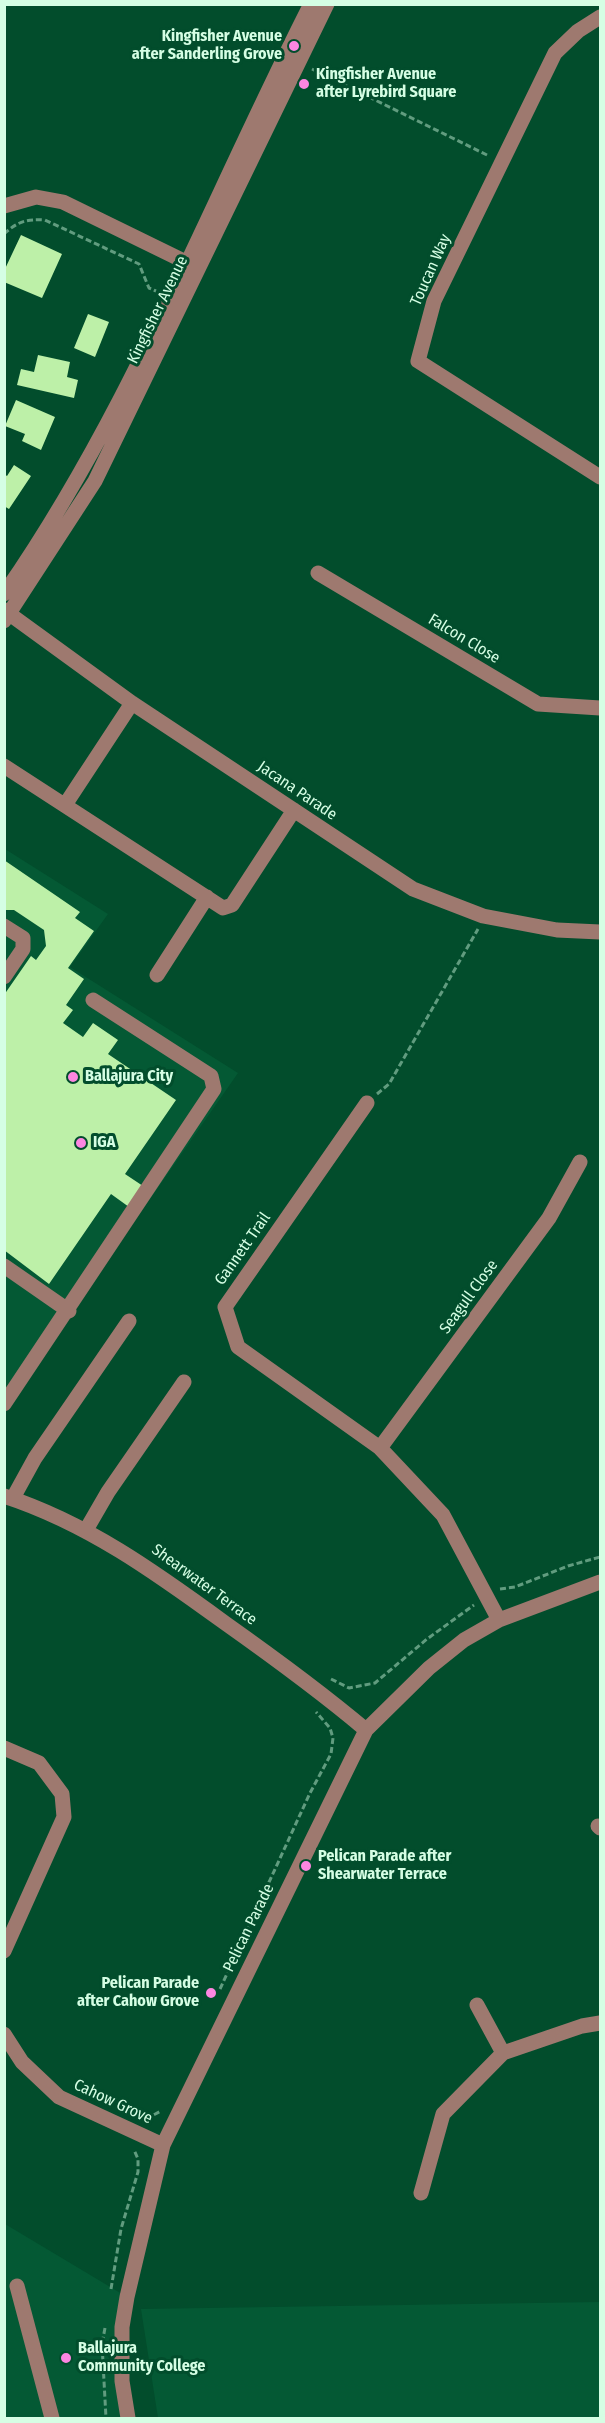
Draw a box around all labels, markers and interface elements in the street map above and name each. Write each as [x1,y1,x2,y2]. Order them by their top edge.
place label: Kingfisher Avenue after Sanderling Grove [132,27,282,65]
marker: Kingfisher Avenue after Sanderling Grove [287,39,301,53]
place label: Kingfisher Avenue after Lyrebird Square [316,65,456,103]
marker: Kingfisher Avenue after Lyrebird Square [297,77,311,91]
street label: Toucan Way [407,231,455,309]
street label: Kingfisher Avenue [124,253,192,367]
street label: Falcon Close [425,610,503,668]
street label: Jacana Parade [254,757,340,825]
place label: Ballajura City [85,1067,173,1087]
marker: Ballajura City [66,1070,80,1084]
place label: IGA [93,1133,115,1153]
marker: IGA [74,1136,88,1150]
street label: Gannett Trail [211,1209,275,1289]
street label: Seagull Close [436,1256,502,1338]
street label: Shearwater Terrace [148,1540,260,1630]
place label: Pelican Parade after Shearwater Terrace [318,1847,451,1885]
marker: Pelican Parade after Shearwater Terrace [299,1859,313,1873]
street label: Pelican Parade [219,1881,279,1975]
place label: Pelican Parade after Cahow Grove [77,1974,199,2012]
marker: Pelican Parade after Cahow Grove [204,1986,218,2000]
street label: Cahow Grove [71,2075,155,2129]
place label: Ballajura Community College [78,2339,205,2377]
marker: Ballajura Community College [59,2351,73,2365]

